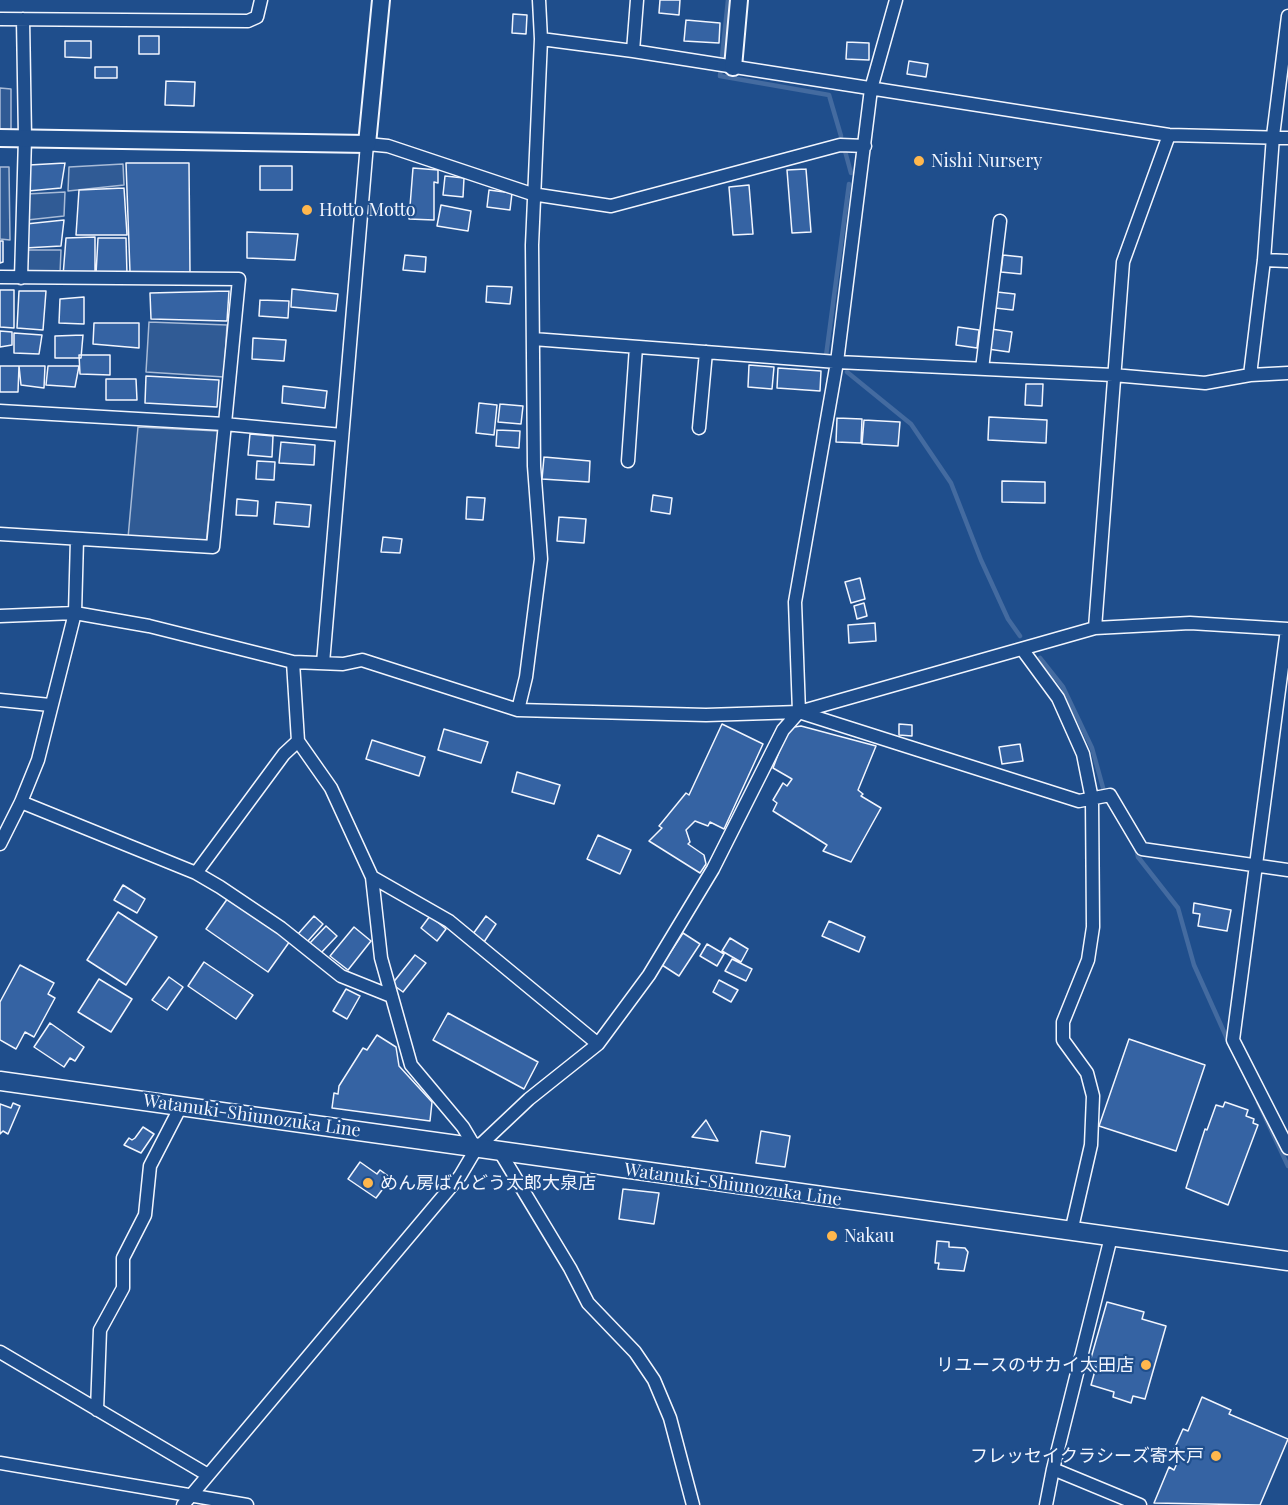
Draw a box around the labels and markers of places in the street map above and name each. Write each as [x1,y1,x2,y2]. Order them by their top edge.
place label: Nishi Nursery [931,150,1042,172]
marker: Nishi Nursery [912,154,926,168]
place label: Hotto Motto [319,199,416,221]
marker: Hotto Motto [300,203,314,217]
place label: めん房ばんどう太郎大泉店 [380,1172,596,1194]
marker: めん房ばんどう太郎大泉店 [361,1176,375,1190]
place label: Nakau [844,1225,894,1247]
marker: Nakau [825,1229,839,1243]
place label: リユースのサカイ太田店 [936,1354,1134,1376]
marker: リユースのサカイ太田店 [1139,1358,1153,1372]
place label: フレッセイクラシーズ寄木戸 [970,1445,1204,1467]
marker: フレッセイクラシーズ寄木戸 [1209,1449,1223,1463]

